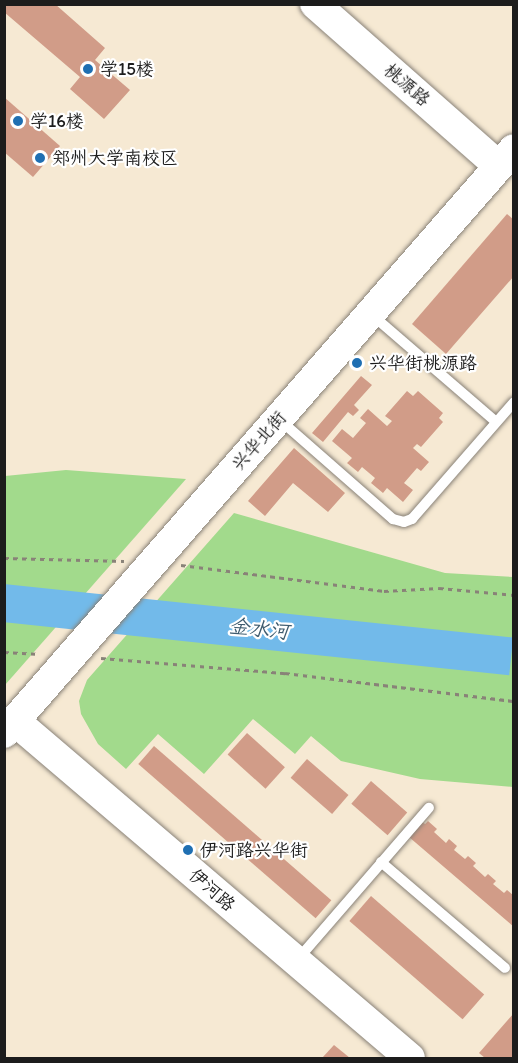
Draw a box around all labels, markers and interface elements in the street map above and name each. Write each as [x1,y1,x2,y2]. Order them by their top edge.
place label: 学15楼 [100,58,154,80]
street label: 桃源路 [380,59,434,111]
marker: 学15楼 [81,62,95,76]
place label: 学16楼 [30,110,84,132]
marker: 学16楼 [11,114,25,128]
place label: 郑州大学南校区 [52,147,178,169]
marker: 郑州大学南校区 [33,151,47,165]
place label: 兴华街桃源路 [369,352,477,374]
marker: 兴华街桃源路 [350,356,364,370]
street label: 兴华北街 [227,407,291,475]
water label: 金水河 [228,614,290,644]
place label: 伊河路兴华街 [200,839,308,861]
marker: 伊河路兴华街 [181,843,195,857]
street label: 伊河路 [185,864,239,916]

